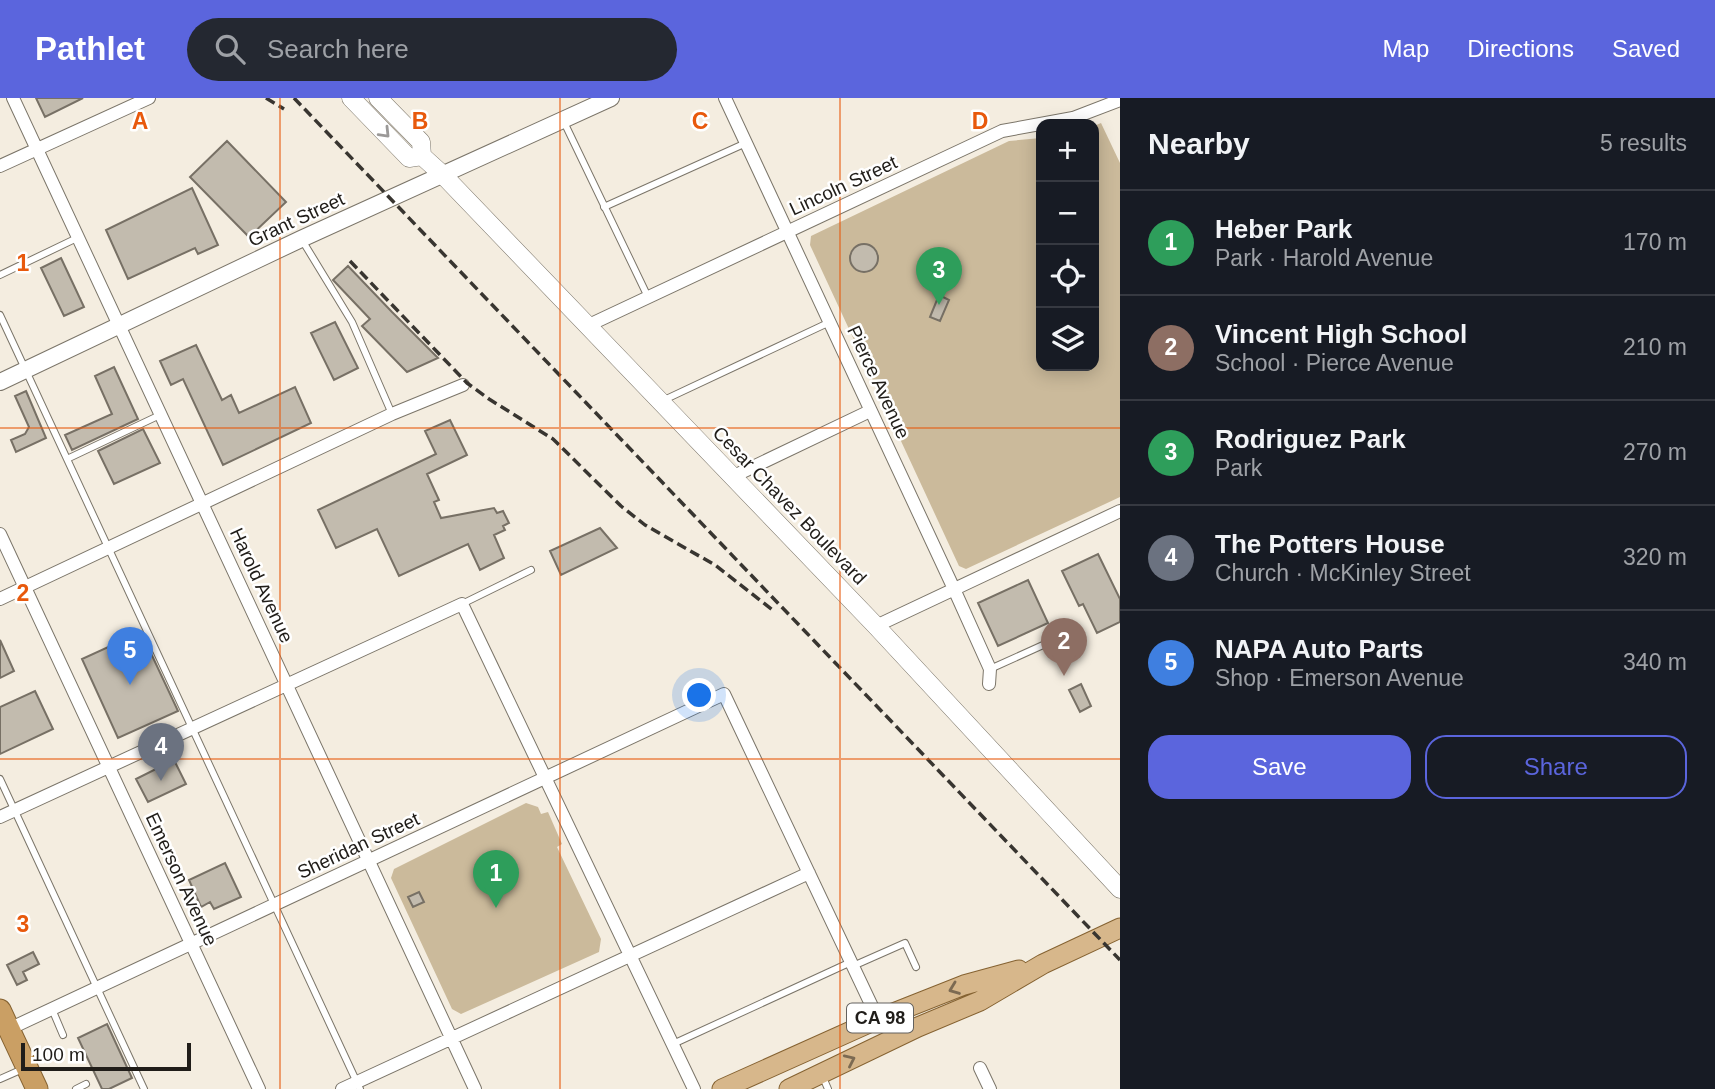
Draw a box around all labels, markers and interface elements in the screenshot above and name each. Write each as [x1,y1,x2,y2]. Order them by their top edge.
search box [187,18,677,81]
text: Pathlet [35,30,145,67]
icon: search [211,30,249,68]
text: Search here [267,34,409,64]
text: Map [1383,35,1429,62]
text: Directions [1467,35,1574,62]
text: Saved [1612,35,1680,62]
text: A [132,108,148,134]
text: B [412,108,428,134]
text: C [692,108,708,134]
text: D [972,108,988,134]
map controls [1036,119,1099,371]
button: + [1036,119,1099,182]
one-way arrow [376,125,389,138]
text: Nearby [1148,127,1250,160]
text: 5 results [1600,130,1687,156]
street label: Lincoln Street [786,151,901,220]
button: − [1036,182,1099,245]
street label: Grant Street [245,188,348,251]
text: Heber Park [1215,214,1352,244]
text: 1 [1165,229,1177,255]
text: 170 m [1623,229,1687,255]
button: locate [1036,245,1099,308]
text: Park · Harold Avenue [1215,245,1433,271]
pin: 3 [916,247,962,305]
text: 1 [17,250,30,276]
button: layers [1036,308,1099,371]
text: Vincent High School [1215,319,1467,349]
street label: Pierce Avenue [843,322,914,442]
text: 2 [1165,334,1177,360]
text: 210 m [1623,334,1687,360]
text: School · Pierce Avenue [1215,350,1454,376]
street label: Cesar Chavez Boulevard [709,422,871,589]
text: Rodriguez Park [1215,424,1406,454]
text: 3 [1165,439,1177,465]
text: 270 m [1623,439,1687,465]
text: Park [1215,455,1262,481]
street label: Harold Avenue [226,524,297,646]
text: The Potters House [1215,529,1445,559]
text: 4 [1165,544,1177,570]
text: 320 m [1623,544,1687,570]
text: Church · McKinley Street [1215,560,1471,586]
text: 2 [17,580,29,606]
pin: 2 [1041,618,1087,676]
pin: 5 [107,627,153,685]
text: NAPA Auto Parts [1215,634,1424,664]
text: 5 [1165,649,1177,675]
text: 340 m [1623,649,1687,675]
text: Shop · Emerson Avenue [1215,665,1464,691]
your location [682,678,716,712]
pin: 4 [138,723,184,781]
button: Save [1148,735,1411,799]
button: Share [1425,735,1687,799]
street label: Sheridan Street [294,808,423,883]
street label: Emerson Avenue [142,809,222,949]
pin: 1 [473,850,519,908]
text: 3 [17,911,29,937]
one-way arrow [949,980,961,994]
road number: CA 98 [847,1003,913,1032]
scale bar [21,1040,191,1072]
text: 100 m [32,1044,85,1065]
one-way arrow [843,1054,855,1068]

